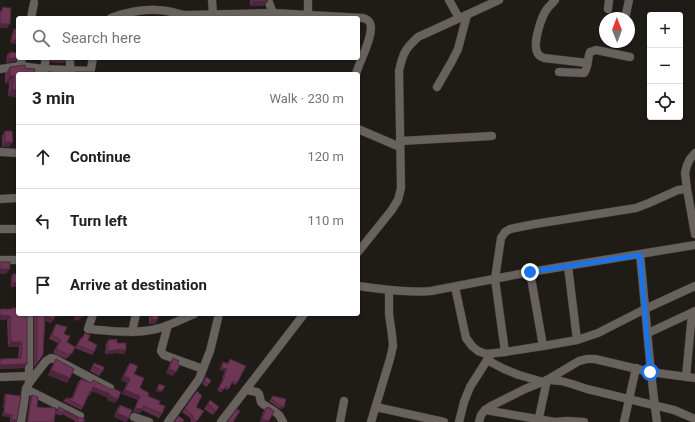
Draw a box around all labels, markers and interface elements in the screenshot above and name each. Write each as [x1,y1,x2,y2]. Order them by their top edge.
north arrow [599,12,635,48]
map controls [647,12,683,120]
button: + [647,12,683,48]
search box [16,16,360,60]
icon: search [30,27,52,49]
text: Search here [62,29,141,47]
button: − [647,48,683,84]
button: locate [647,84,683,120]
text: 3 min [32,88,75,108]
text: Walk · 230 m [269,91,344,106]
icon: ahead [32,146,54,168]
text: Continue [70,148,131,166]
text: 120 m [307,149,344,164]
icon: left [32,210,54,232]
text: Turn left [70,212,127,230]
text: 110 m [307,213,344,228]
route end [521,263,539,281]
icon: arrive [32,274,54,296]
text: Arrive at destination [70,276,207,294]
route start [641,363,659,381]

